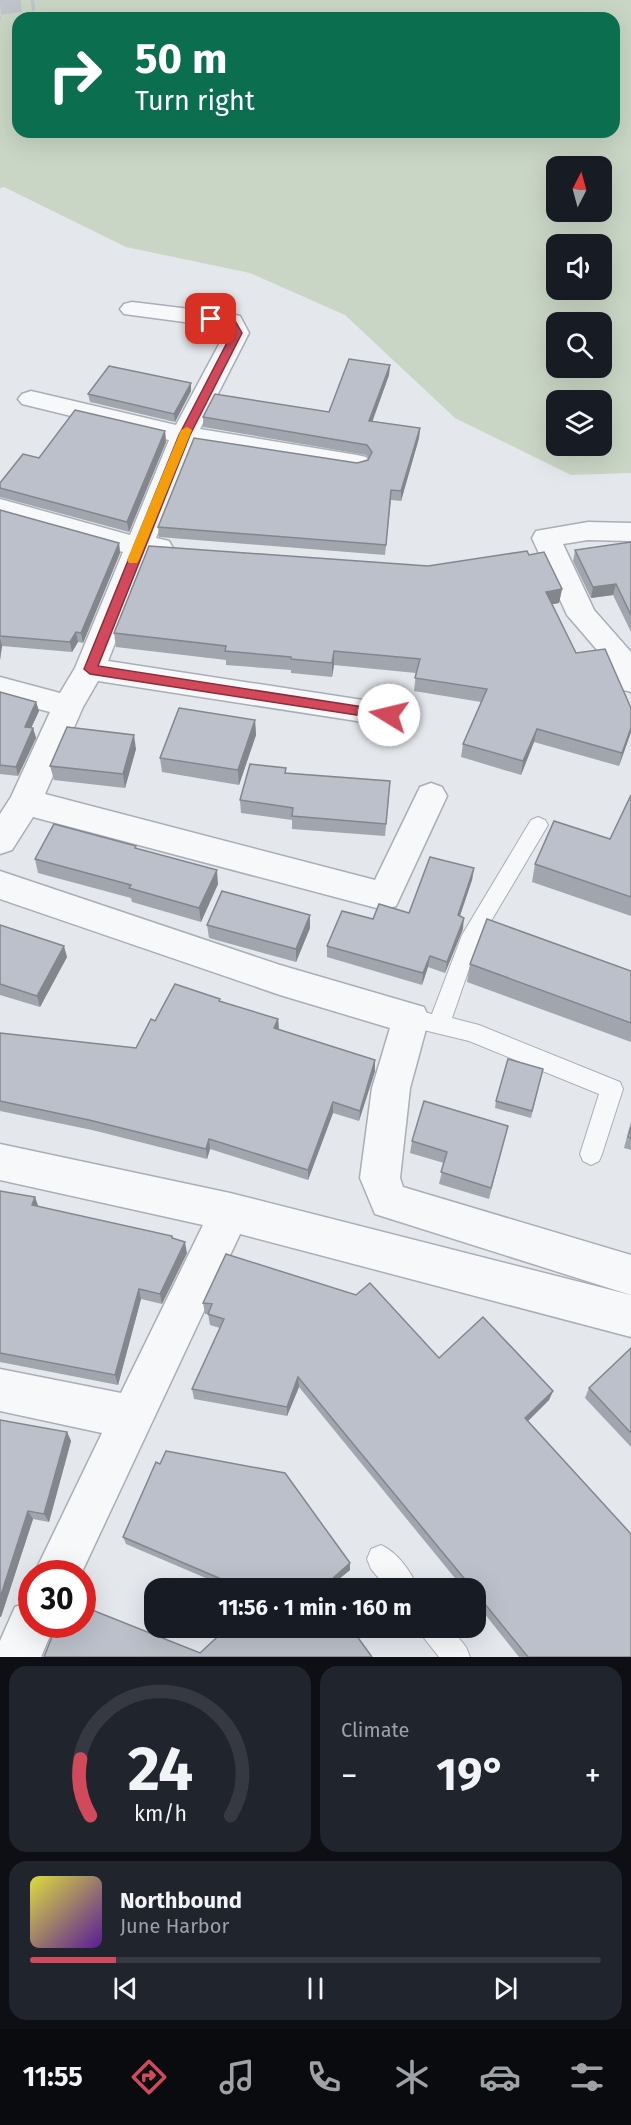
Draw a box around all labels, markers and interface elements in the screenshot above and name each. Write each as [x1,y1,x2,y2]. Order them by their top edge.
text: 50 m [135,34,228,84]
icon: right [36,36,114,114]
text: Turn right [135,85,255,117]
north arrow [546,156,612,222]
map controls [546,156,612,456]
button: sound [546,234,612,300]
pin [185,293,236,344]
icon: arrive [194,302,227,335]
button: search [546,312,612,378]
button: layers [546,390,612,456]
position arrow [357,683,421,747]
speed limit sign: 30 [18,1560,96,1638]
text: 11:56 · 1 min · 160 m [218,1594,412,1621]
text: Climate [341,1718,409,1742]
text: 24 [127,1732,193,1807]
text: 19° [436,1748,506,1802]
text: − [341,1756,358,1796]
text: + [585,1756,601,1796]
text: km/h [133,1801,187,1827]
text: Northbound [120,1887,242,1914]
text: June Harbor [120,1914,229,1938]
icon: previous [109,1972,142,2005]
icon: pause [299,1972,332,2005]
icon: next [489,1972,522,2005]
icon: directions [128,2056,170,2098]
icon: music [216,2056,258,2098]
icon: phone [303,2056,345,2098]
icon: climate [391,2056,433,2098]
icon: car [479,2056,521,2098]
icon: filters [566,2056,608,2098]
text: 11:55 [23,2061,83,2093]

